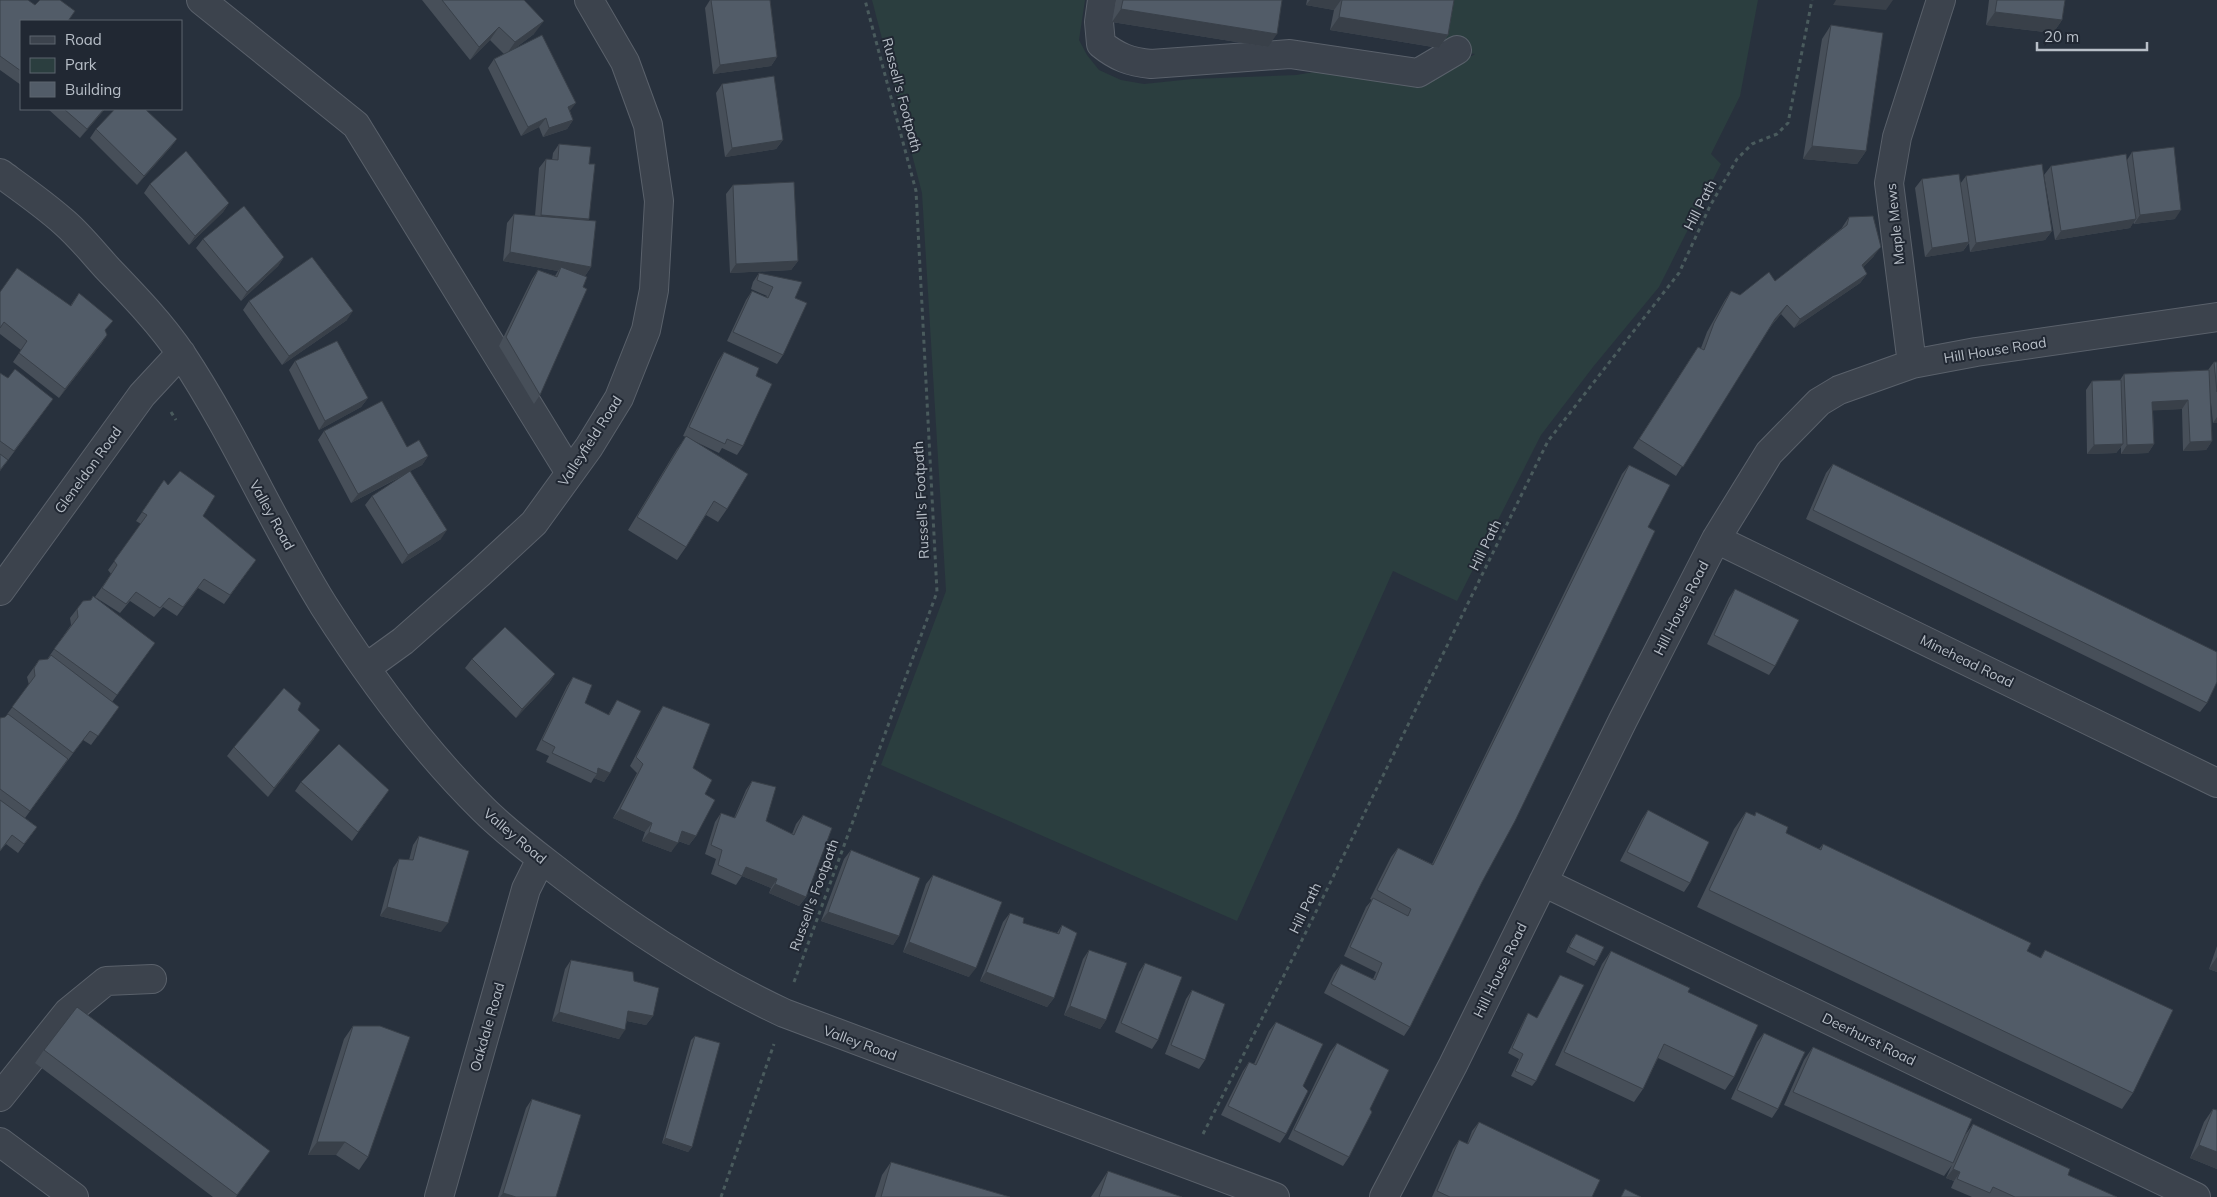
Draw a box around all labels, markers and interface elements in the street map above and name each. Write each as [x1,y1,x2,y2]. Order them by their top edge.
legend [20,20,182,110]
scale bar [2037,20,2147,52]
text: 20 m [2044,27,2079,46]
text: Road [65,30,102,49]
street label: Russell's Footpath [878,36,926,154]
text: Park [65,55,97,74]
text: Building [65,80,121,99]
street label: Hill Path [1680,177,1720,233]
street label: Maple Mews [1882,182,1908,266]
street label: Hill House Road [1942,333,2048,367]
street label: Valleyfield Road [554,392,626,490]
street label: Gleneldon Road [50,423,126,517]
street label: Russell's Footpath [909,441,933,559]
street label: Valley Road [245,477,299,553]
street label: Hill Path [1465,516,1505,574]
street label: Hill House Road [1649,558,1713,658]
street label: Minehead Road [1917,631,2017,691]
street label: Valley Road [480,804,550,868]
street label: Russell's Footpath [785,837,843,953]
street label: Hill Path [1285,879,1325,937]
street label: Hill House Road [1469,919,1531,1021]
street label: Oakdale Road [466,980,508,1074]
street label: Deerhurst Road [1819,1009,1919,1069]
street label: Valley Road [821,1021,899,1065]

